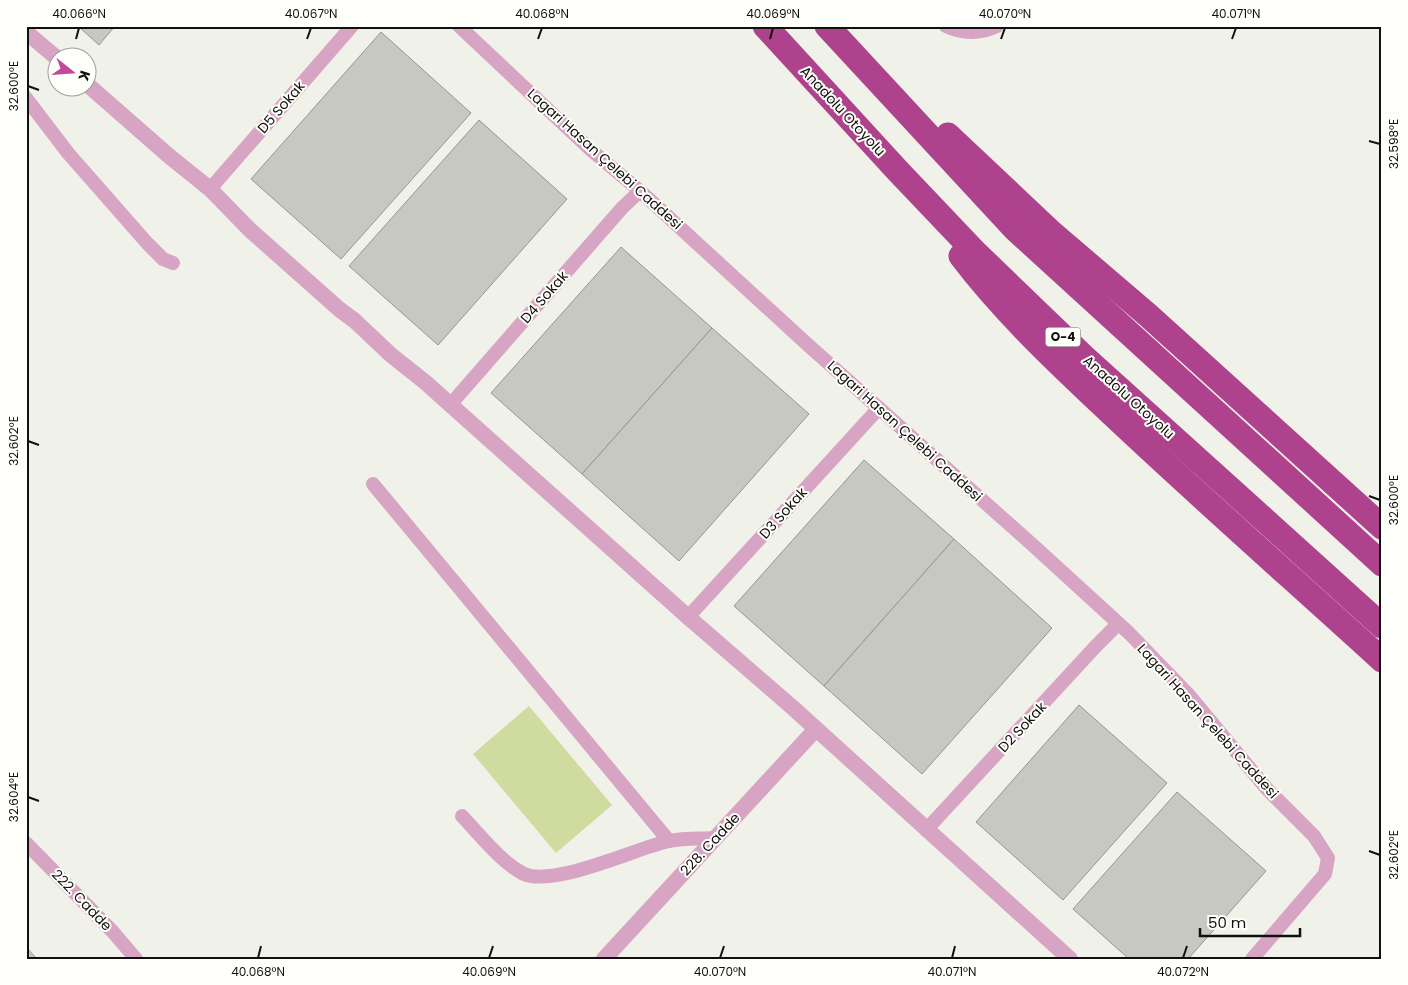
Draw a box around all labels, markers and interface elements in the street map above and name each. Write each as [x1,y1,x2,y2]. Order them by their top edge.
text: 40.066°N [52,5,106,22]
text: 40.067°N [285,5,337,22]
text: 40.068°N [515,5,569,22]
text: 40.069°N [746,5,800,22]
text: 40.070°N [979,5,1031,22]
text: 40.071°N [1212,5,1260,22]
north arrow [48,48,98,98]
text: 32.600°E [5,61,22,111]
street label: Anadolu Otoyolu [796,61,890,161]
text: K [73,68,95,84]
street label: D5 Sokak [253,76,310,138]
street label: Lagari Hasan Çelebi Caddesi [523,84,687,234]
text: 32.598°E [1385,119,1402,169]
street label: D4 Sokak [516,266,573,328]
road number: O-4 [1046,328,1080,347]
street label: Anadolu Otoyolu [1079,351,1179,443]
street label: Lagari Hasan Çelebi Caddesi [823,356,987,506]
text: 32.602°E [5,416,22,466]
text: 32.600°E [1385,475,1402,525]
street label: D3 Sokak [755,482,812,543]
street label: Lagari Hasan Çelebi Caddesi [1133,639,1283,803]
street label: D2 Sokak [993,697,1051,757]
text: 32.604°E [5,772,22,822]
street label: 228. Cadde [676,808,745,880]
text: 32.602°E [1385,830,1402,880]
street label: 222. Cadde [47,865,117,935]
scale bar [1200,905,1300,937]
text: 50 m [1208,912,1246,933]
text: 40.068°N [231,963,285,980]
text: 40.069°N [462,963,516,980]
text: 40.070°N [694,963,746,980]
text: 40.071°N [928,963,976,980]
text: 40.072°N [1157,963,1209,980]

